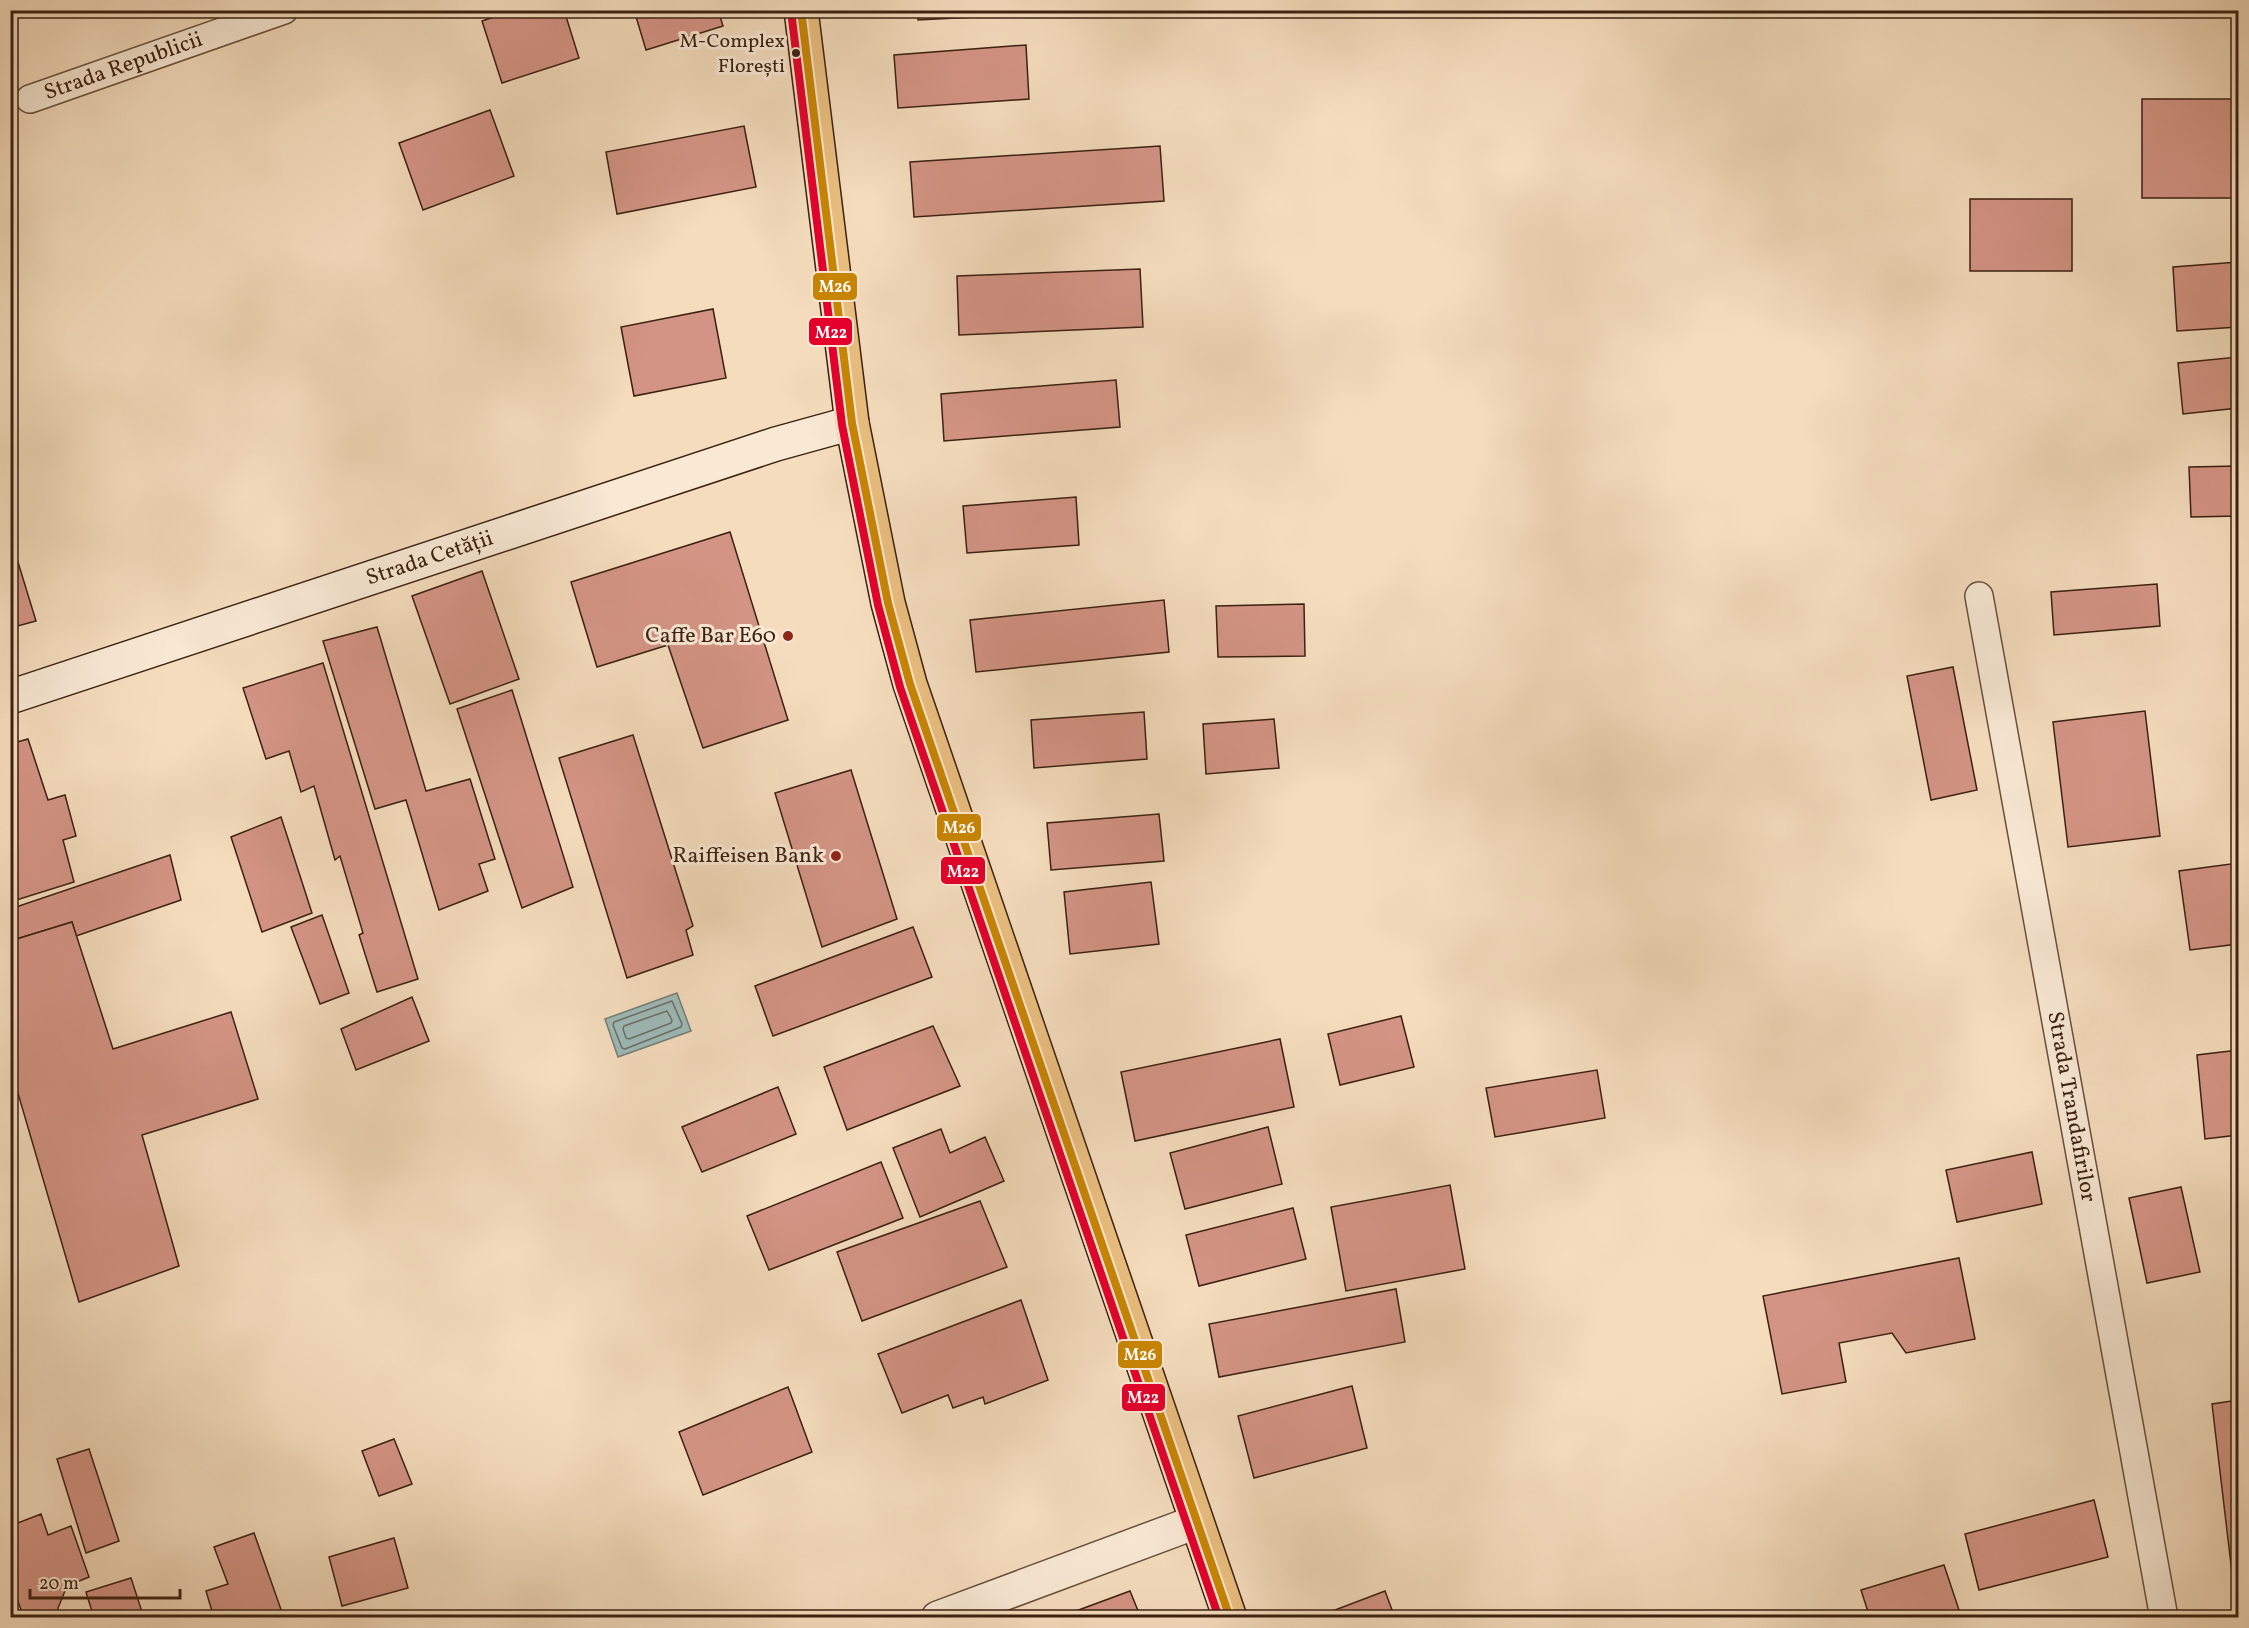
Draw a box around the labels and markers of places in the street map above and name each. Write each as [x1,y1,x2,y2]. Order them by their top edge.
place label: M-Complex Florești [679,28,785,81]
marker: M-Complex Florești [790,47,802,59]
place label: Caffe Bar E60 [645,621,776,652]
marker: Caffe Bar E60 [781,629,795,643]
place label: Raiffeisen Bank [673,841,824,872]
marker: Raiffeisen Bank [829,849,843,863]

